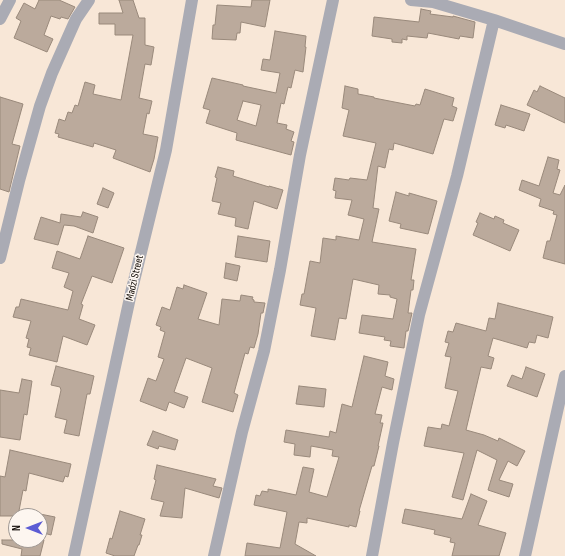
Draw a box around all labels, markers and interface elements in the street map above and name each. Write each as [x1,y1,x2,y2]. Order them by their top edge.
street label: Madzi Street [123,254,147,302]
north arrow [8,508,48,548]
text: N [10,525,23,531]

